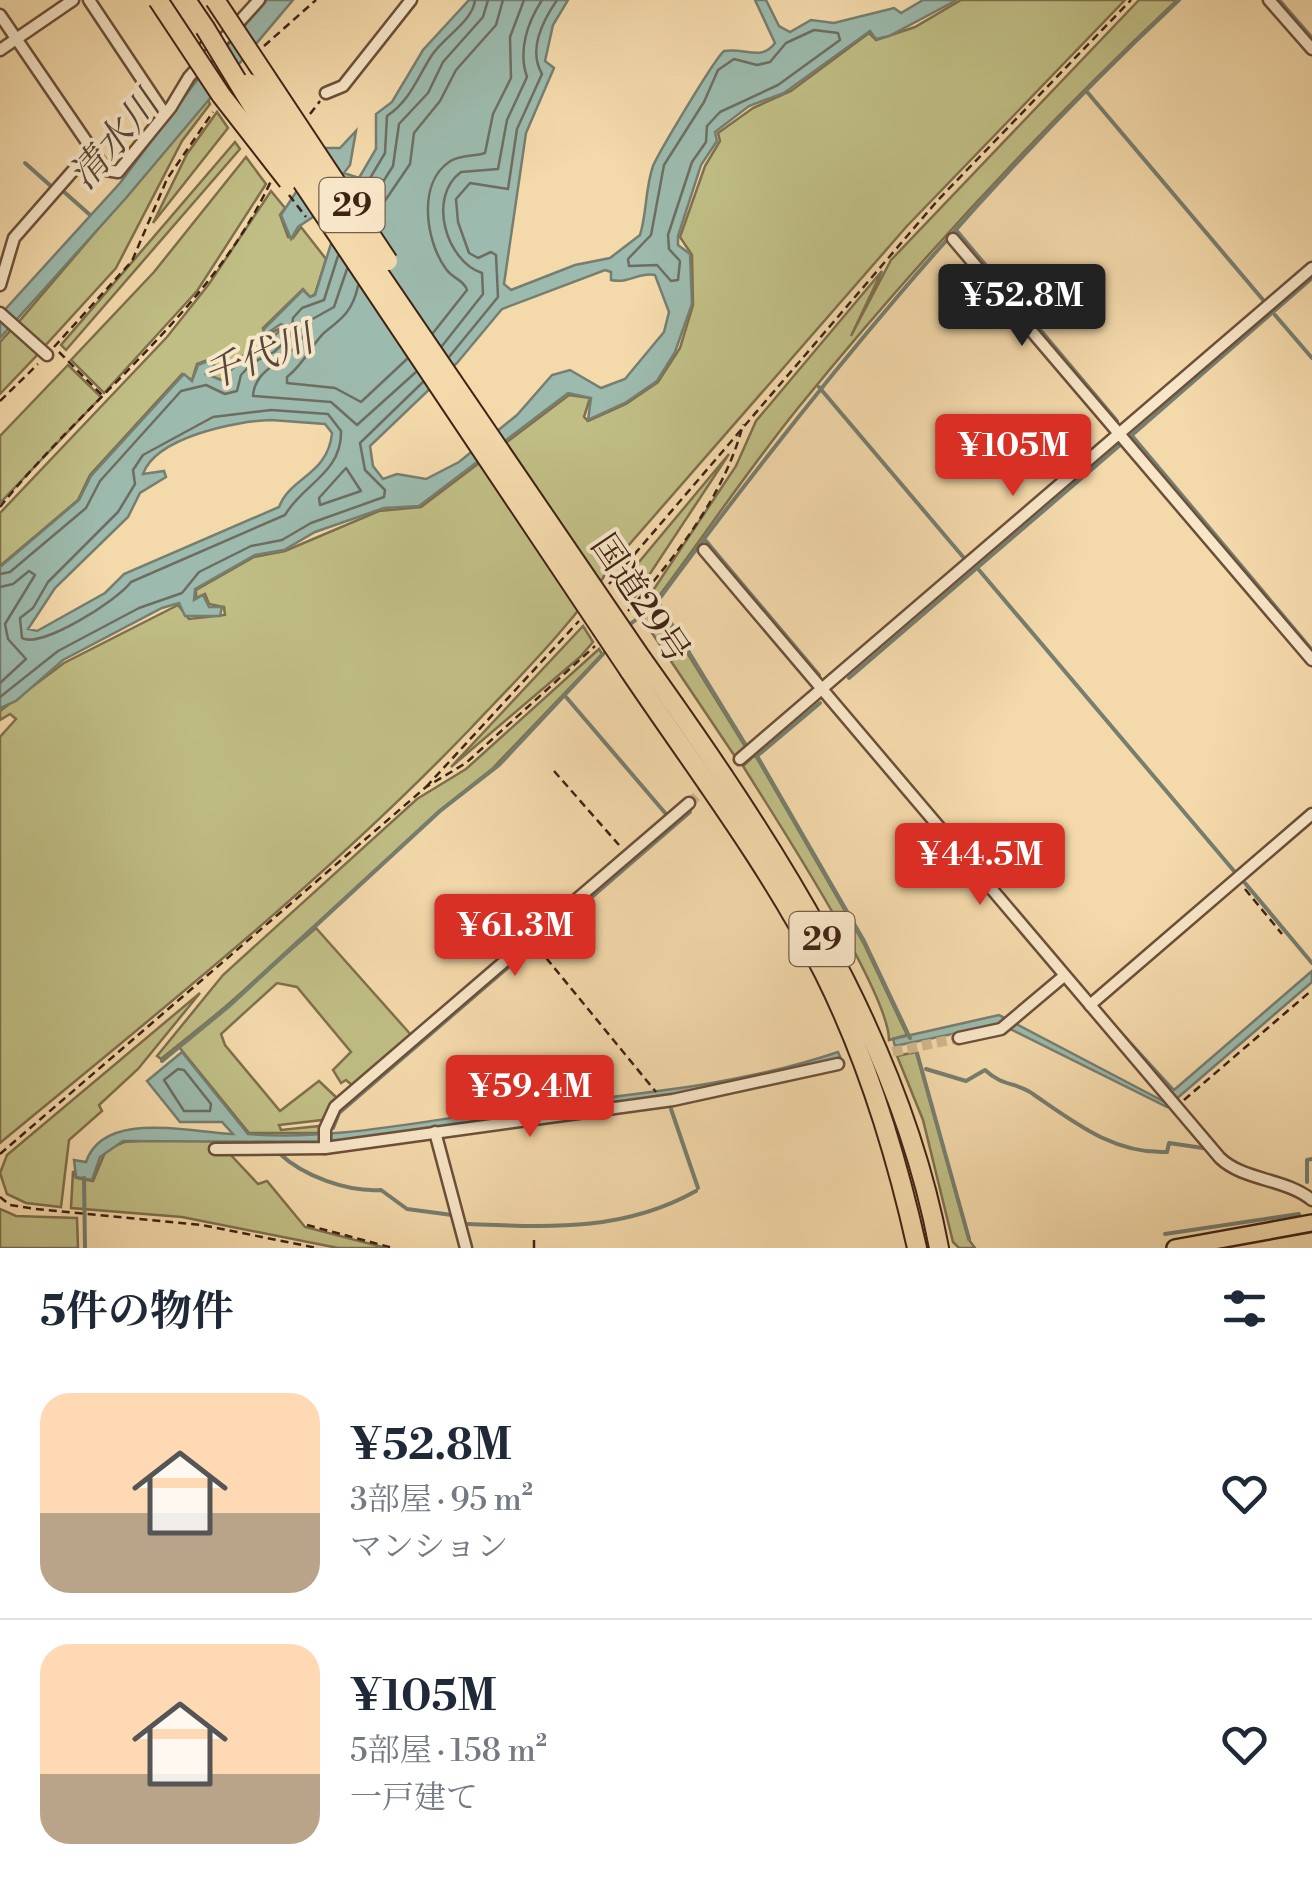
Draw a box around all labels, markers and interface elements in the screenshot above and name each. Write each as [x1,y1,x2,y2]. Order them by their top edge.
water label: 清水川 [60,80,173,199]
road number: 29 [320,178,384,232]
pin: ¥52.8M [941,264,1103,349]
text: ¥52.8M [960,276,1084,316]
water label: 千代川 [197,315,324,401]
pin: ¥105M [943,414,1083,499]
text: ¥105M [957,426,1069,466]
street label: 国道29号 [581,526,698,671]
pin: ¥44.5M [899,823,1061,908]
text: ¥44.5M [917,835,1043,875]
pin: ¥61.3M [434,894,596,979]
text: ¥61.3M [456,906,574,946]
road number: 29 [790,912,854,966]
pin: ¥59.4M [449,1055,611,1140]
text: ¥59.4M [468,1067,592,1107]
icon: filters [1217,1281,1272,1336]
text: 5件の物件 [40,1286,234,1339]
text: ¥52.8M [350,1420,512,1473]
icon: home [120,1433,240,1553]
icon: heart [1217,1466,1272,1521]
text: 3部屋 · 95 m² [350,1480,533,1520]
text: マンション [350,1527,509,1567]
text: ¥105M [350,1671,497,1724]
icon: home [120,1684,240,1804]
icon: heart [1217,1717,1272,1772]
text: 5部屋 · 158 m² [350,1731,547,1771]
text: 一戸建て [350,1778,478,1818]

